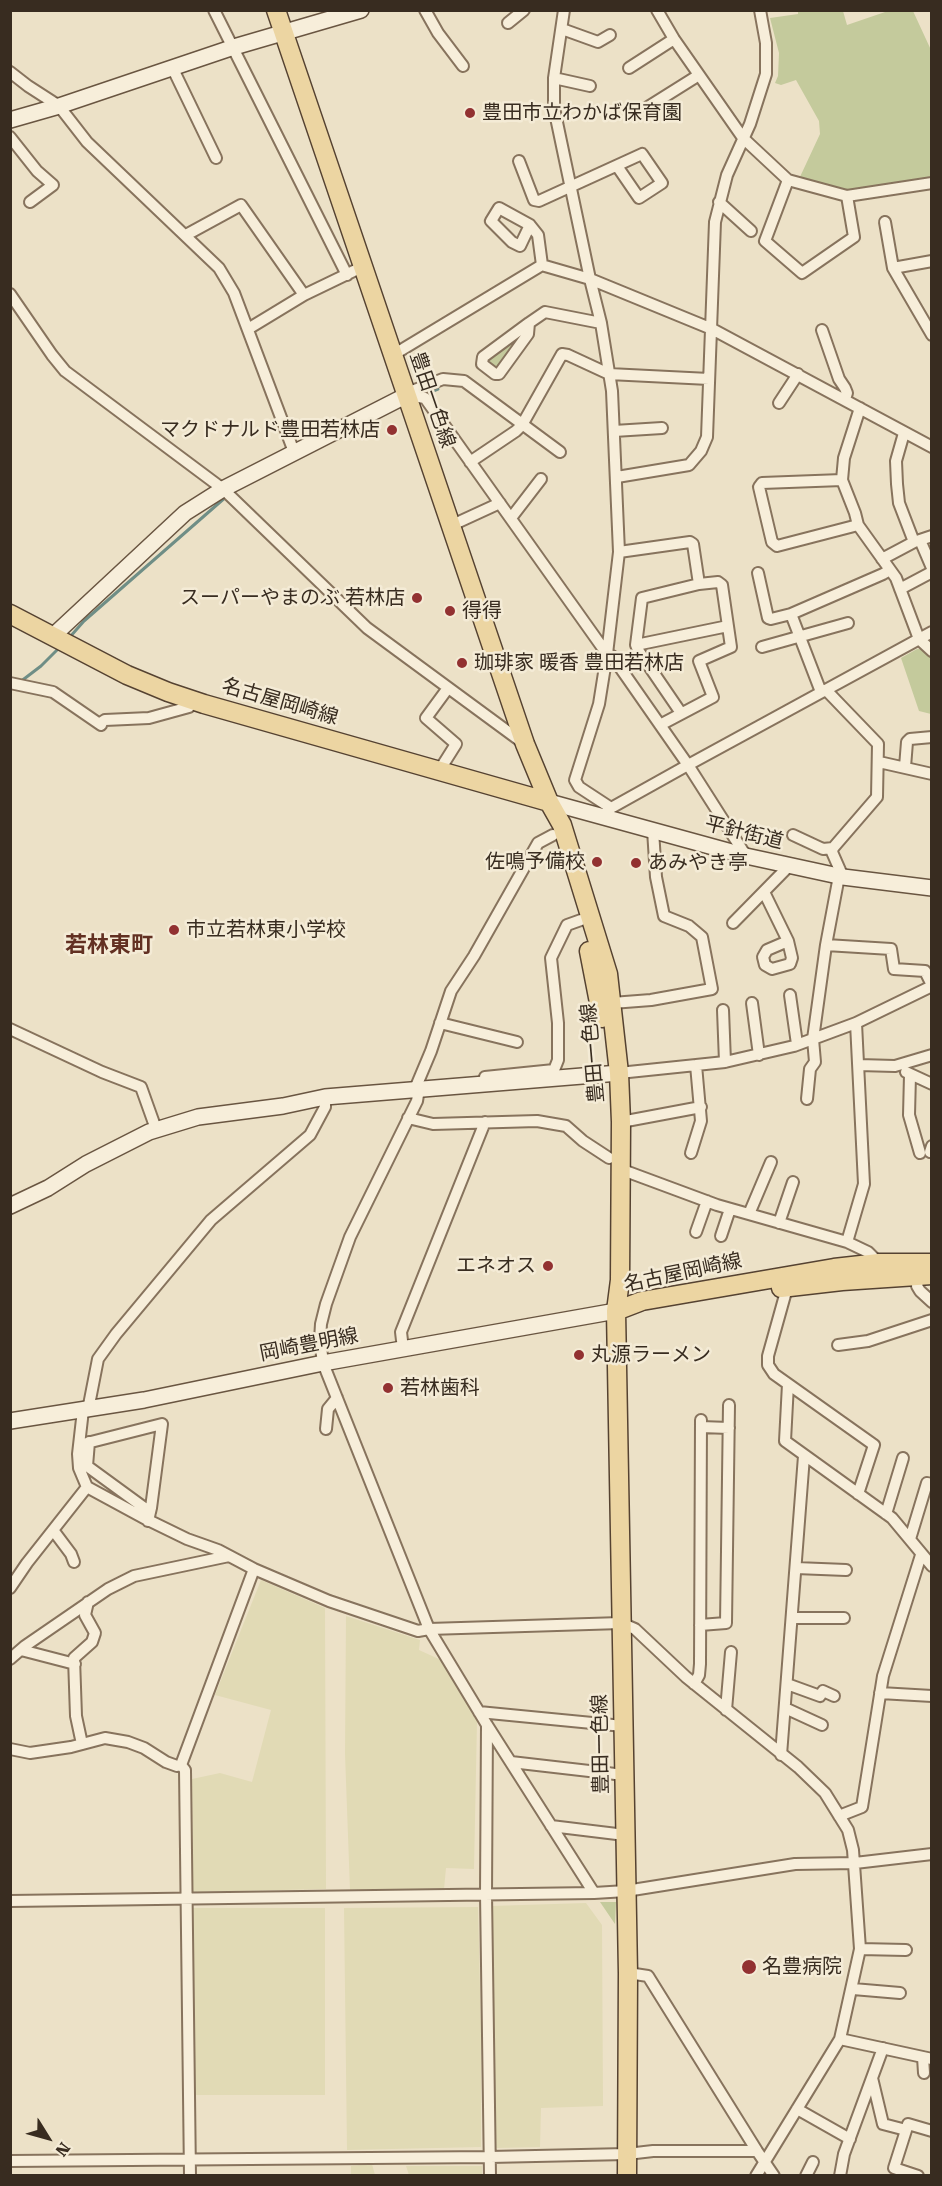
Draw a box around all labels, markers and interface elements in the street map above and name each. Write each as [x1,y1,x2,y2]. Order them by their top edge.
place label: 豊田市立わかば保育園 [482,101,682,125]
marker: 豊田市立わかば保育園 [463,106,477,120]
street label: 豊田一色線 [404,349,460,451]
place label: マクドナルド豊田若林店 [160,418,380,442]
marker: マクドナルド豊田若林店 [385,423,399,437]
place label: スーパーやまのぶ 若林店 [180,586,405,610]
marker: スーパーやまのぶ 若林店 [410,591,424,605]
place label: 得得 [462,599,502,623]
marker: 得得 [443,604,457,618]
place label: 珈琲家 暖香 豊田若林店 [474,651,684,675]
marker: 珈琲家 暖香 豊田若林店 [455,656,469,670]
street label: 名古屋岡崎線 [219,674,341,730]
street label: 平針街道 [702,812,786,854]
place label: 佐鳴予備校 [485,850,585,874]
place label: あみやき亭 [648,851,748,875]
marker: 佐鳴予備校 [590,855,604,869]
marker: あみやき亭 [629,856,643,870]
place label: 市立若林東小学校 [186,918,346,942]
marker: 市立若林東小学校 [167,923,181,937]
district label: 若林東町 [65,933,153,959]
street label: 豊田一色線 [577,1002,609,1104]
street label: 名古屋岡崎線 [622,1249,744,1297]
place label: エネオス [456,1254,536,1278]
marker: エネオス [541,1259,555,1273]
street label: 岡崎豊明線 [258,1324,360,1366]
place label: 丸源ラーメン [591,1343,711,1367]
marker: 丸源ラーメン [572,1348,586,1362]
place label: 若林歯科 [400,1376,480,1400]
marker: 若林歯科 [381,1381,395,1395]
street label: 豊田一色線 [588,1694,614,1794]
place label: 名豊病院 [762,1955,842,1979]
marker: 名豊病院 [740,1958,758,1976]
north arrow [18,2108,78,2168]
text: N [51,2138,74,2160]

